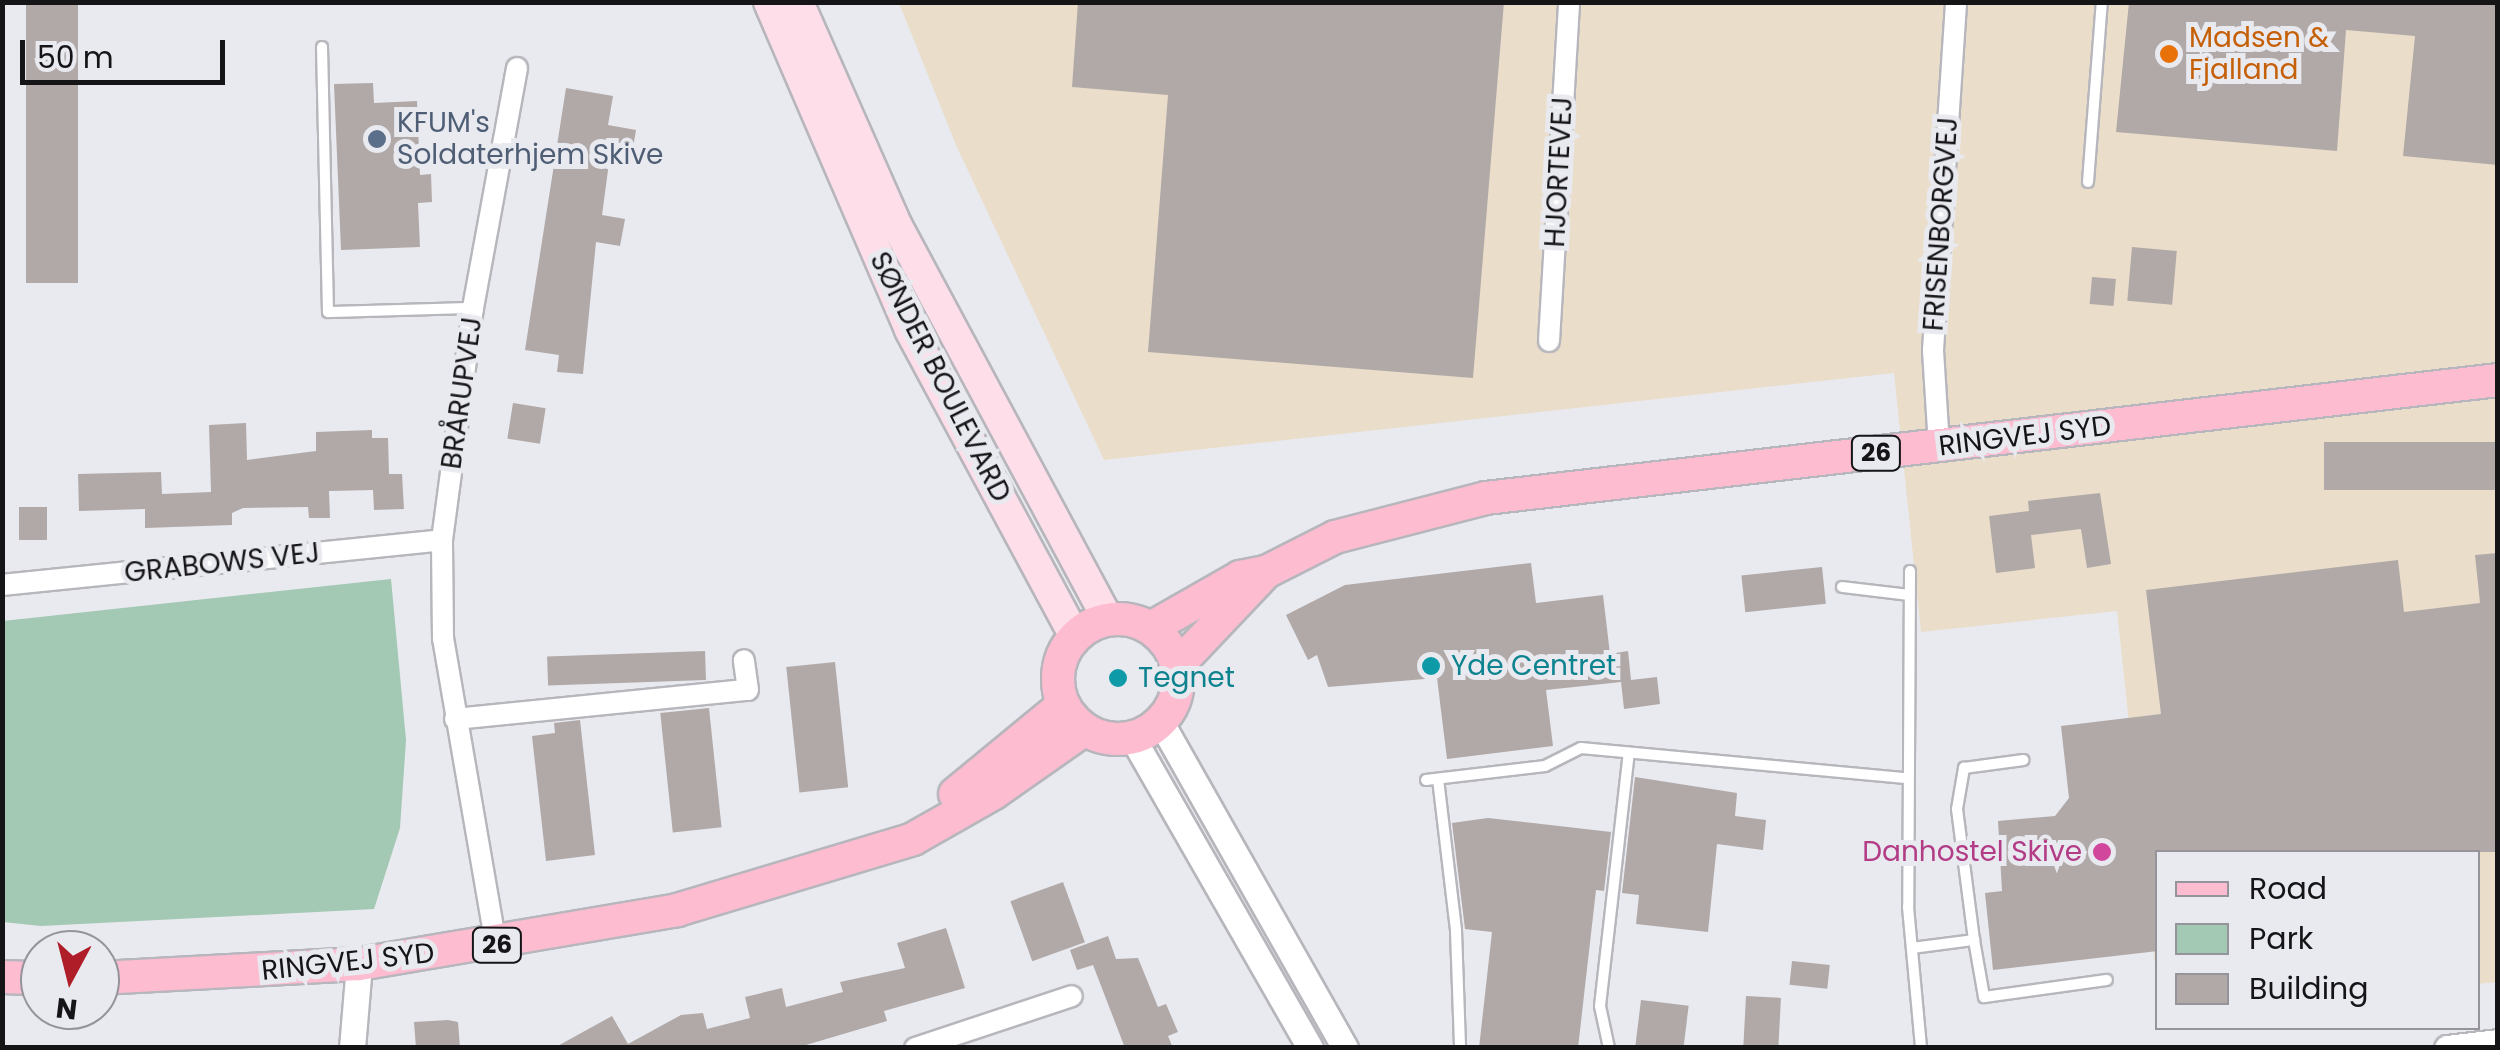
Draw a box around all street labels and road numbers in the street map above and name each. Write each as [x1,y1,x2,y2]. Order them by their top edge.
street label: HJORTEVEJ [1538,96,1580,248]
street label: FRISENBORGVEJ [1917,116,1965,332]
street label: SØNDER BOULEVARD [862,246,1018,508]
street label: BRÅRUPVEJ [435,315,489,471]
street label: RINGVEJ SYD [1937,409,2113,463]
road number: 26 [1848,433,1904,473]
street label: GRABOWS VEJ [123,536,321,590]
road number: 26 [470,925,524,965]
street label: RINGVEJ SYD [260,936,436,988]

